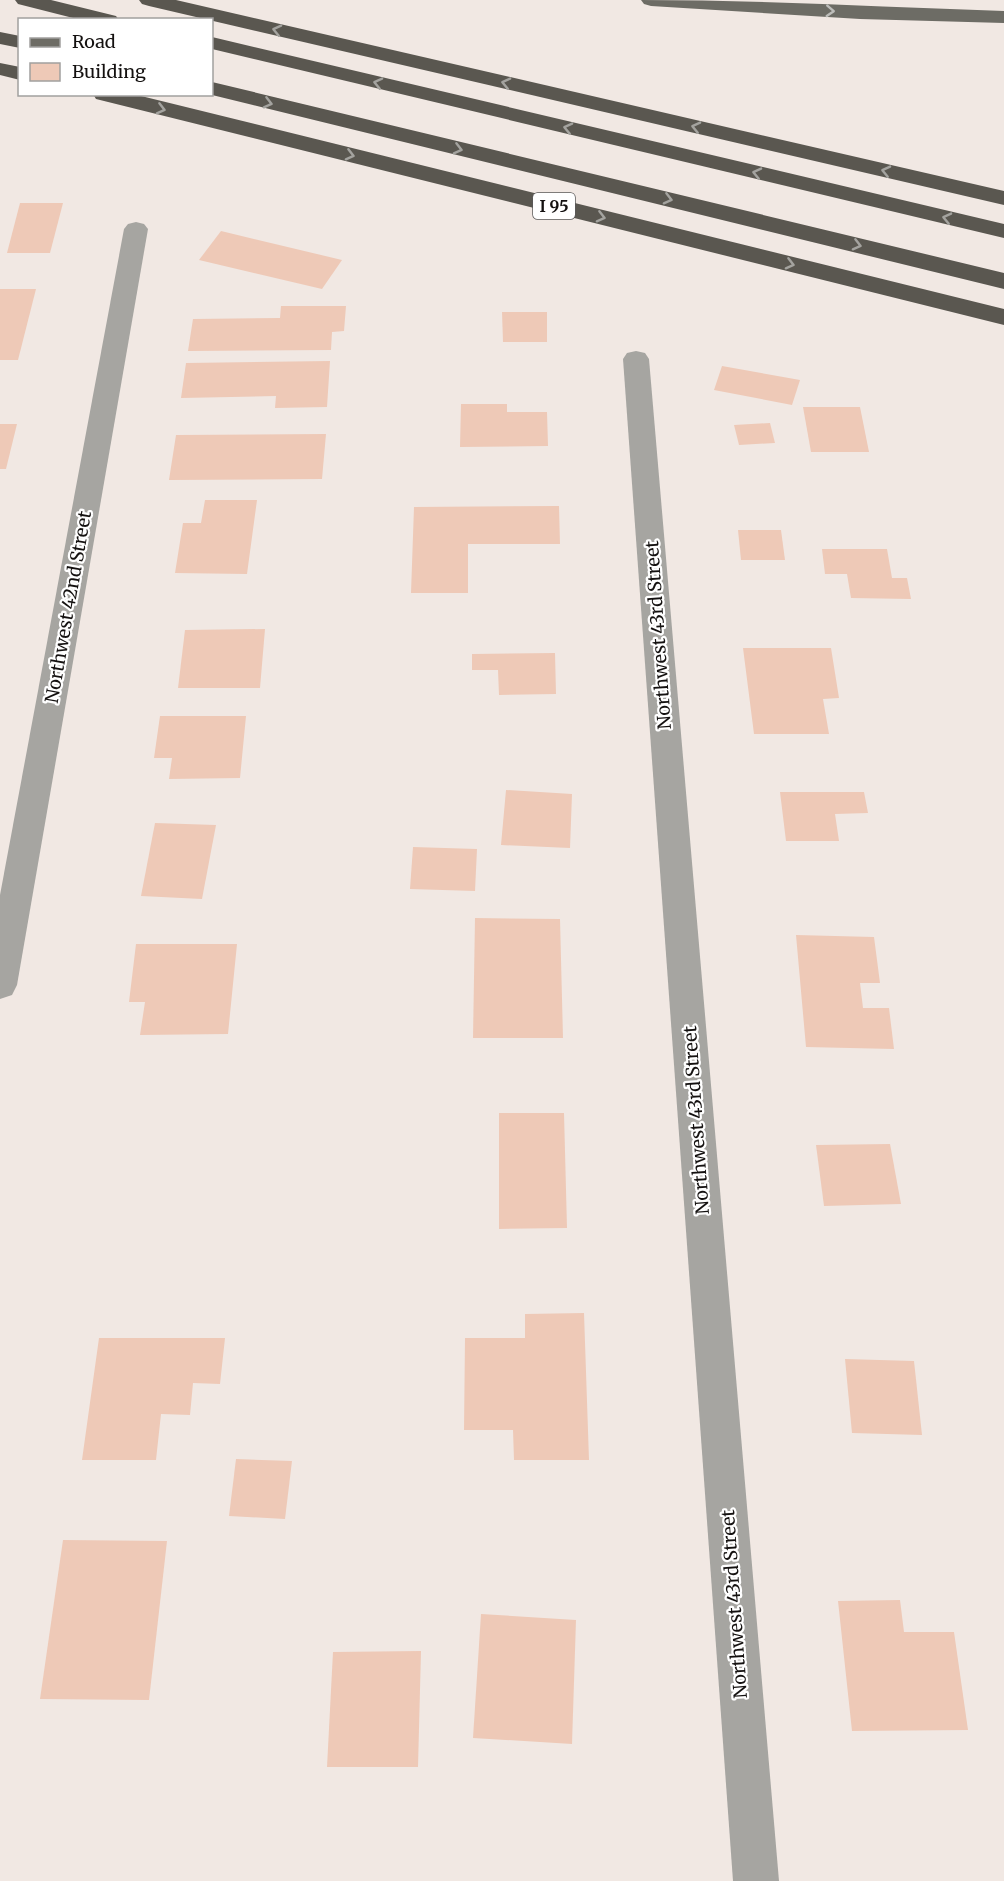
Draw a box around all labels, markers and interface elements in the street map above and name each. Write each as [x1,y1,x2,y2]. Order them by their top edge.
one-way arrow [825,5,834,18]
legend [18,18,213,96]
one-way arrow [272,24,282,37]
text: Road [72,30,116,53]
text: Building [72,60,146,83]
one-way arrow [373,77,383,90]
one-way arrow [501,77,511,90]
one-way arrow [263,95,273,108]
one-way arrow [156,101,166,114]
one-way arrow [691,121,701,134]
one-way arrow [563,122,573,135]
one-way arrow [453,141,463,154]
one-way arrow [345,148,355,161]
one-way arrow [881,165,891,178]
one-way arrow [753,167,763,180]
one-way arrow [663,192,673,205]
road number: I 95 [533,193,575,219]
one-way arrow [595,210,605,223]
one-way arrow [942,212,952,225]
one-way arrow [852,238,862,251]
one-way arrow [785,257,795,270]
street label: Northwest 42nd Street [40,509,96,705]
street label: Northwest 43rd Street [640,540,676,730]
street label: Northwest 43rd Street [678,1025,714,1215]
street label: Northwest 43rd Street [716,1509,752,1699]

